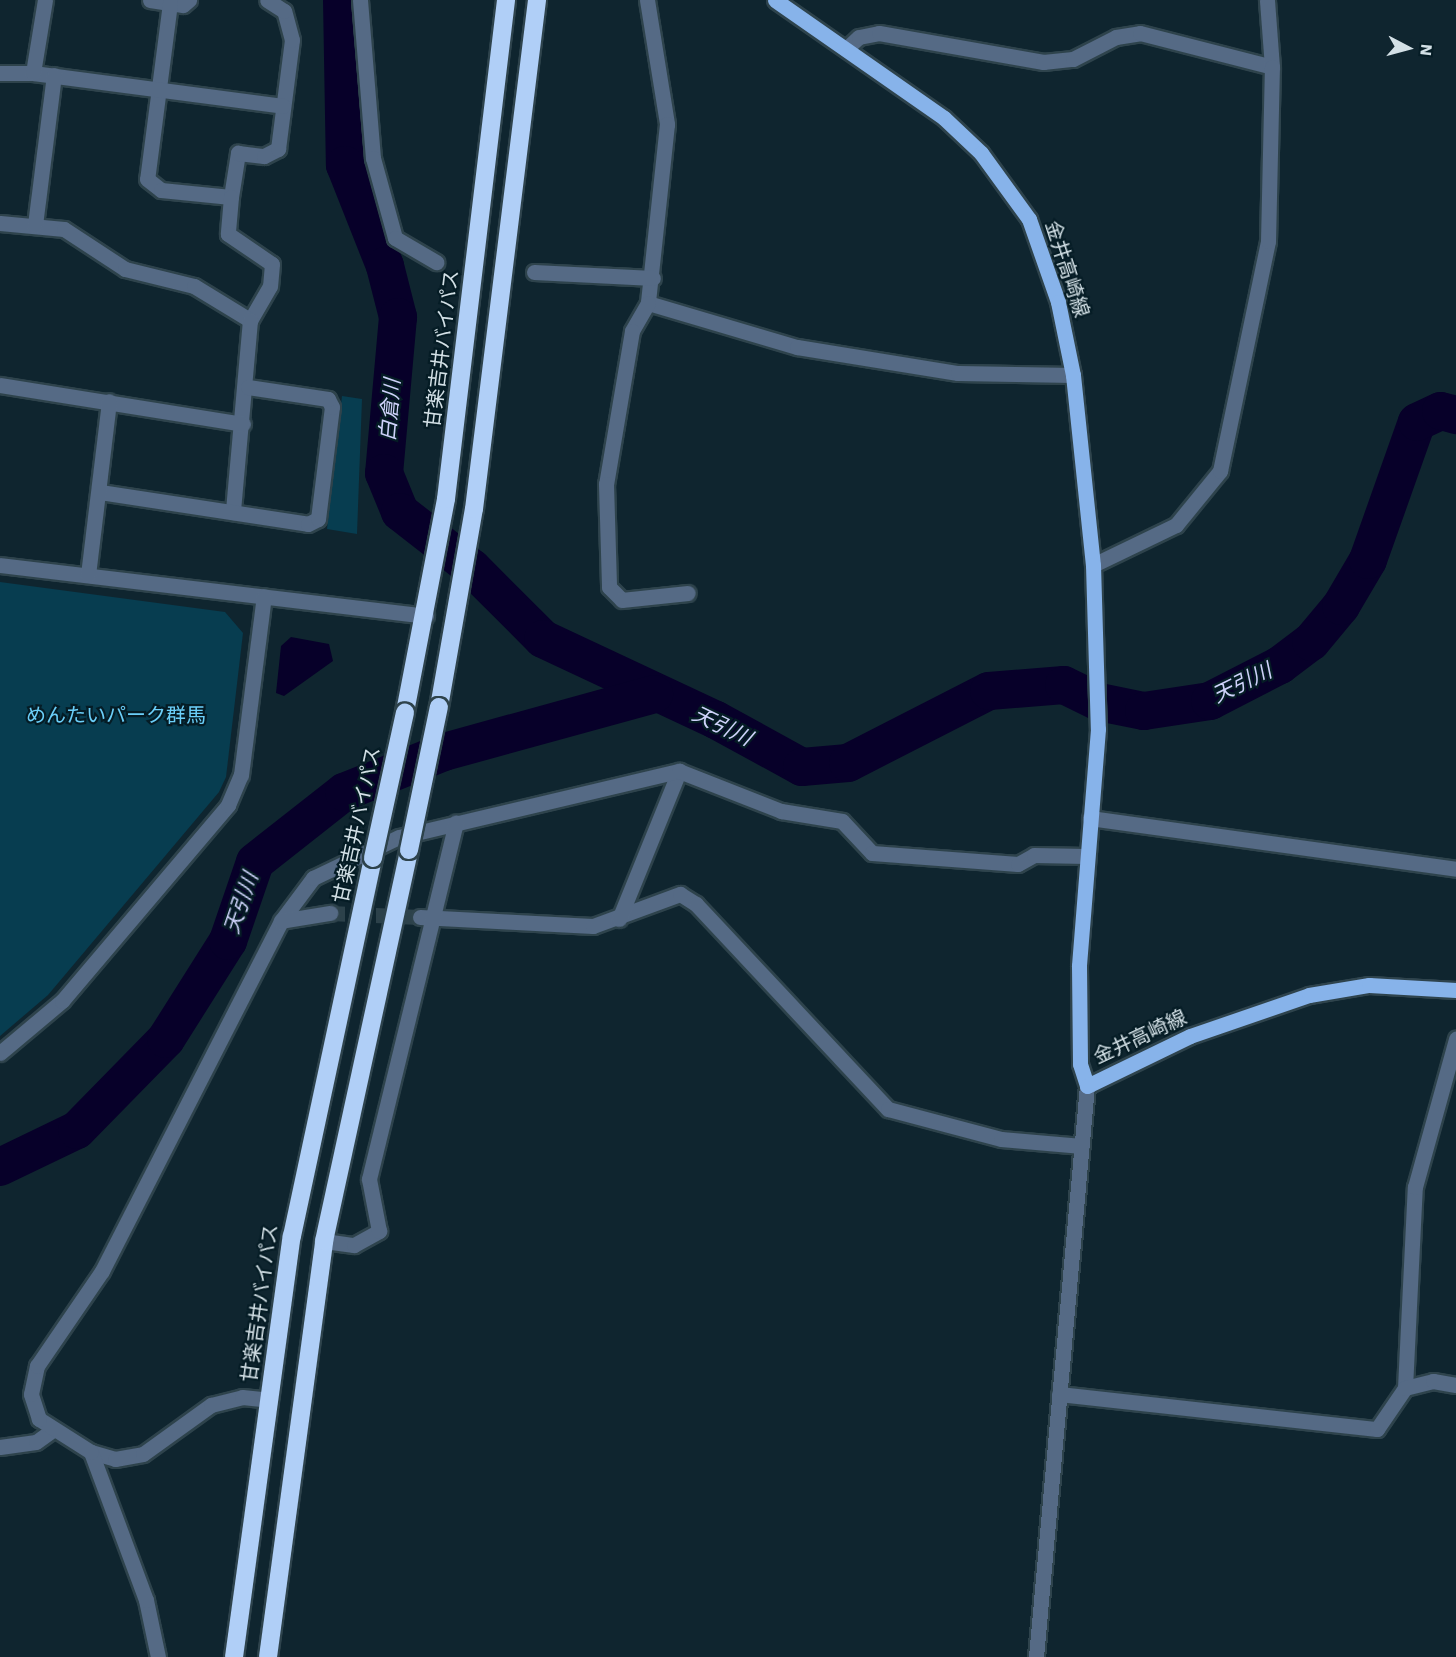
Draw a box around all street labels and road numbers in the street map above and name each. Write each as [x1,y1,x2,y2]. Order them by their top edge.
street label: 金井高崎線 [1040,218,1094,320]
street label: 甘楽吉井バイパス [420,268,464,430]
street label: 甘楽吉井バイパス [329,744,385,906]
street label: 金井高崎線 [1090,1005,1190,1069]
street label: 甘楽吉井バイパス [237,1222,283,1384]

